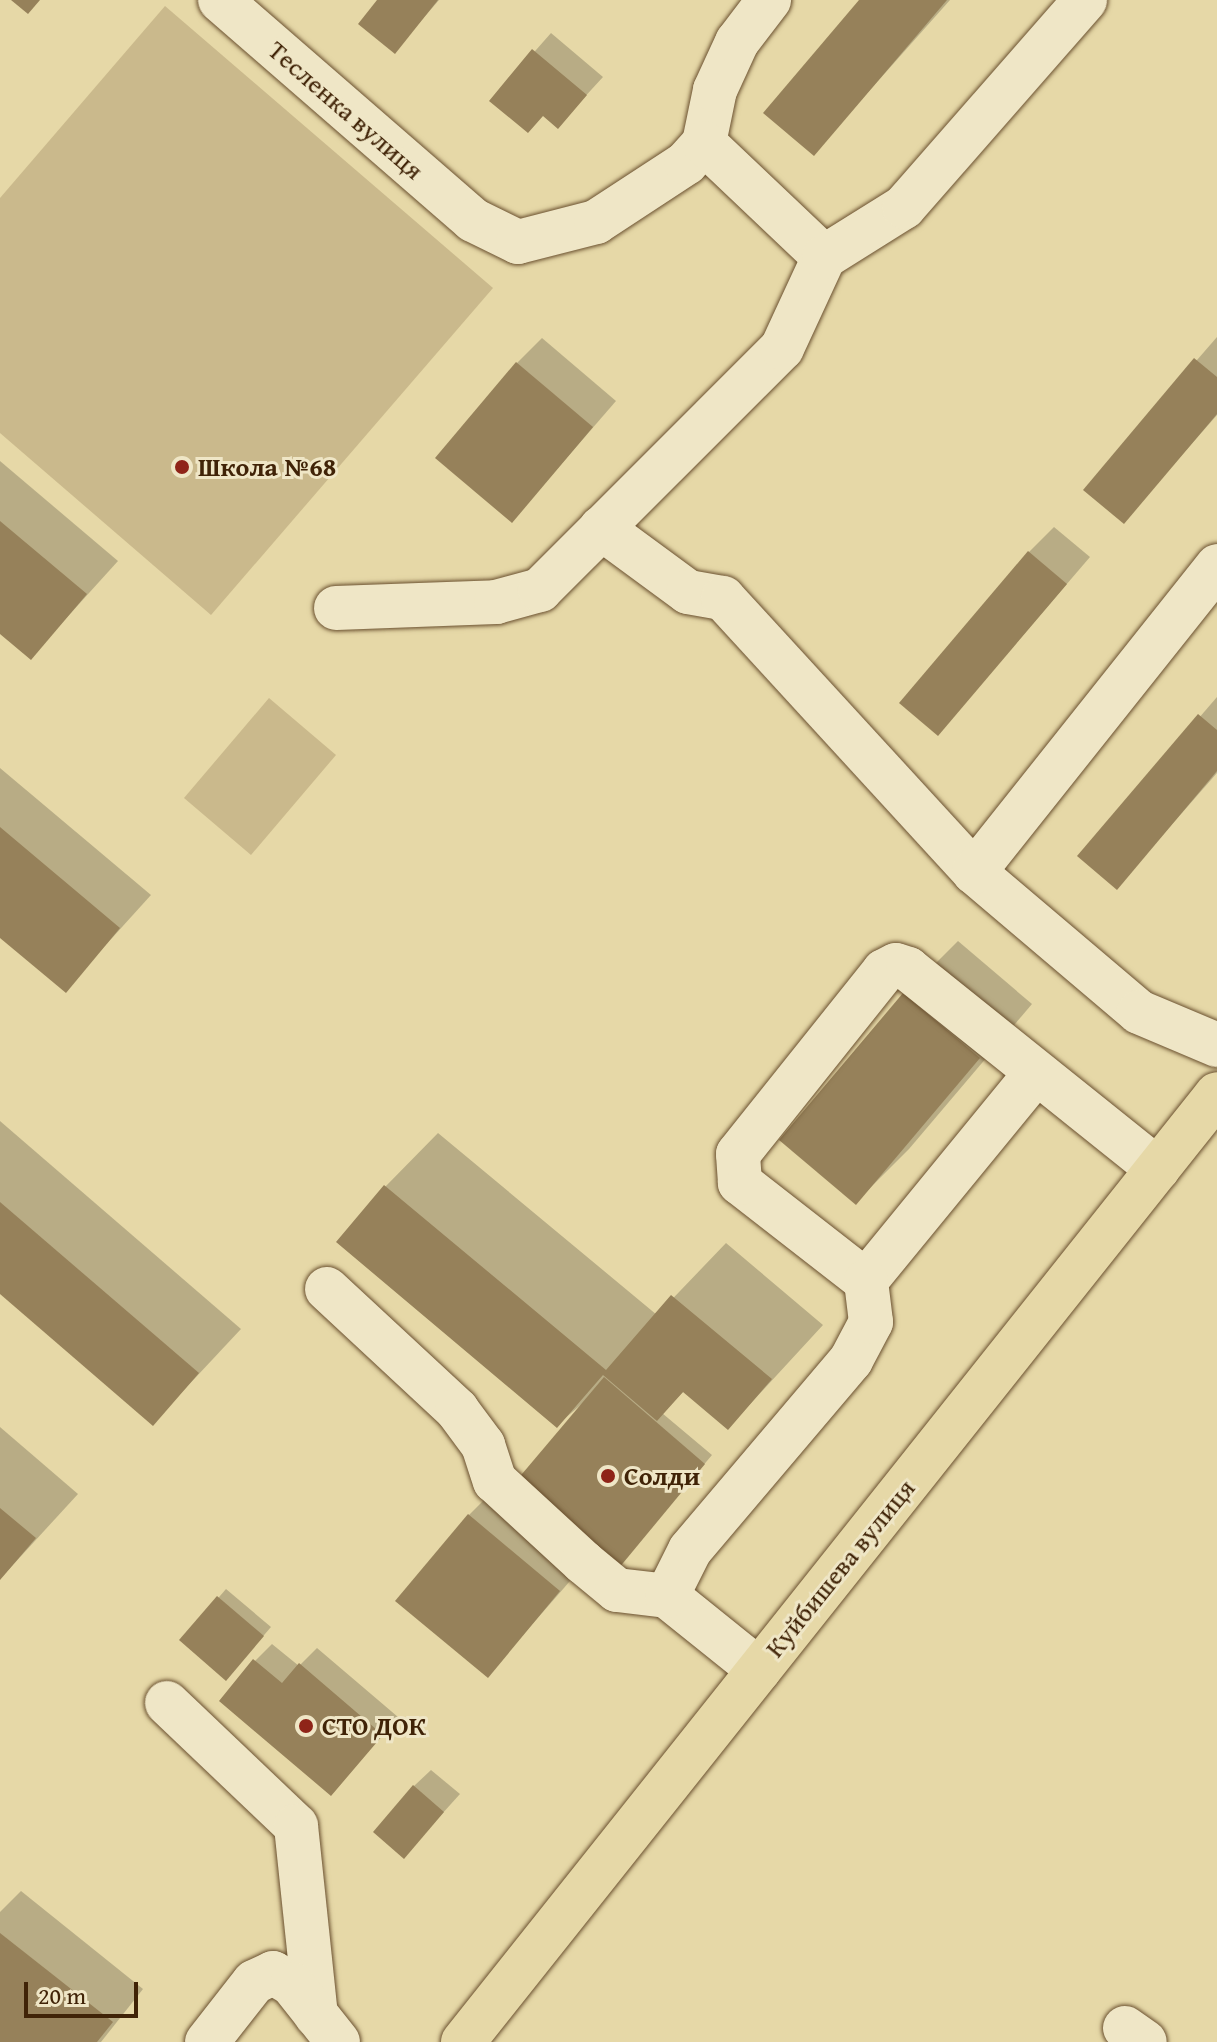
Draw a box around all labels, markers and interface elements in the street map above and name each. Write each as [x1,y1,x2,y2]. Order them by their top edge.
street label: Тесленка вулиця [262,34,430,186]
place label: Школа №68 [198,451,336,483]
marker: Школа №68 [173,458,191,476]
place label: Солди [624,1460,700,1492]
marker: Солди [599,1467,617,1485]
street label: Куйбишева вулиця [759,1473,921,1663]
place label: СТО ДОК [322,1710,426,1742]
marker: СТО ДОК [297,1717,315,1735]
scale bar [28,1966,142,2016]
text: 20 m [38,1978,86,2013]

